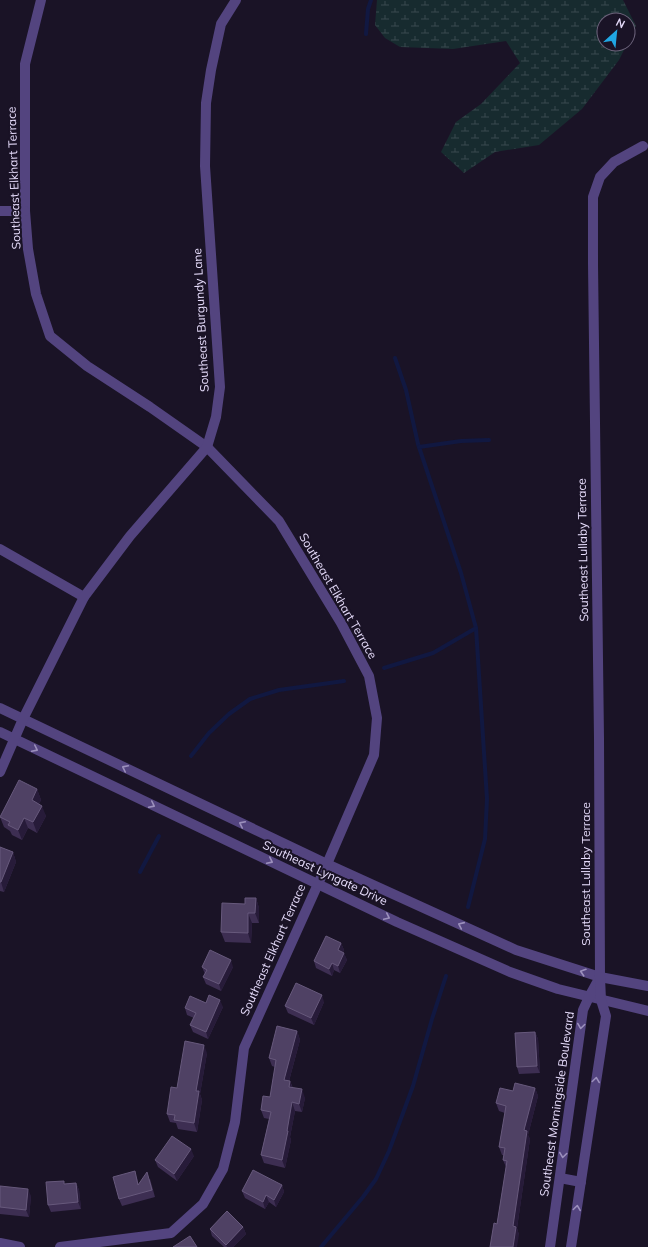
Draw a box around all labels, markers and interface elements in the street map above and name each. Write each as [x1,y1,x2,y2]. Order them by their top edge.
north arrow [596,12,636,52]
text: N [614,15,627,31]
street label: Southeast Elkhart Terrace [4,106,23,250]
street label: Southeast Burgundy Lane [189,248,212,392]
street label: Southeast Lullaby Terrace [574,478,591,622]
street label: Southeast Elkhart Terrace [296,530,381,661]
one-way arrow [31,744,38,752]
one-way arrow [121,765,129,773]
one-way arrow [148,800,156,808]
street label: Southeast Lullaby Terrace [578,802,593,946]
one-way arrow [238,821,246,829]
street label: Southeast Lyngate Drive [260,837,390,908]
one-way arrow [265,856,273,864]
street label: Southeast Elkhart Terrace [237,882,308,1018]
one-way arrow [383,912,390,920]
one-way arrow [458,922,465,930]
one-way arrow [579,968,586,976]
street label: Southeast Morningside Boulevard [536,1010,577,1198]
one-way arrow [577,1023,586,1029]
one-way arrow [591,1077,600,1083]
one-way arrow [559,1152,568,1158]
one-way arrow [572,1205,581,1211]

